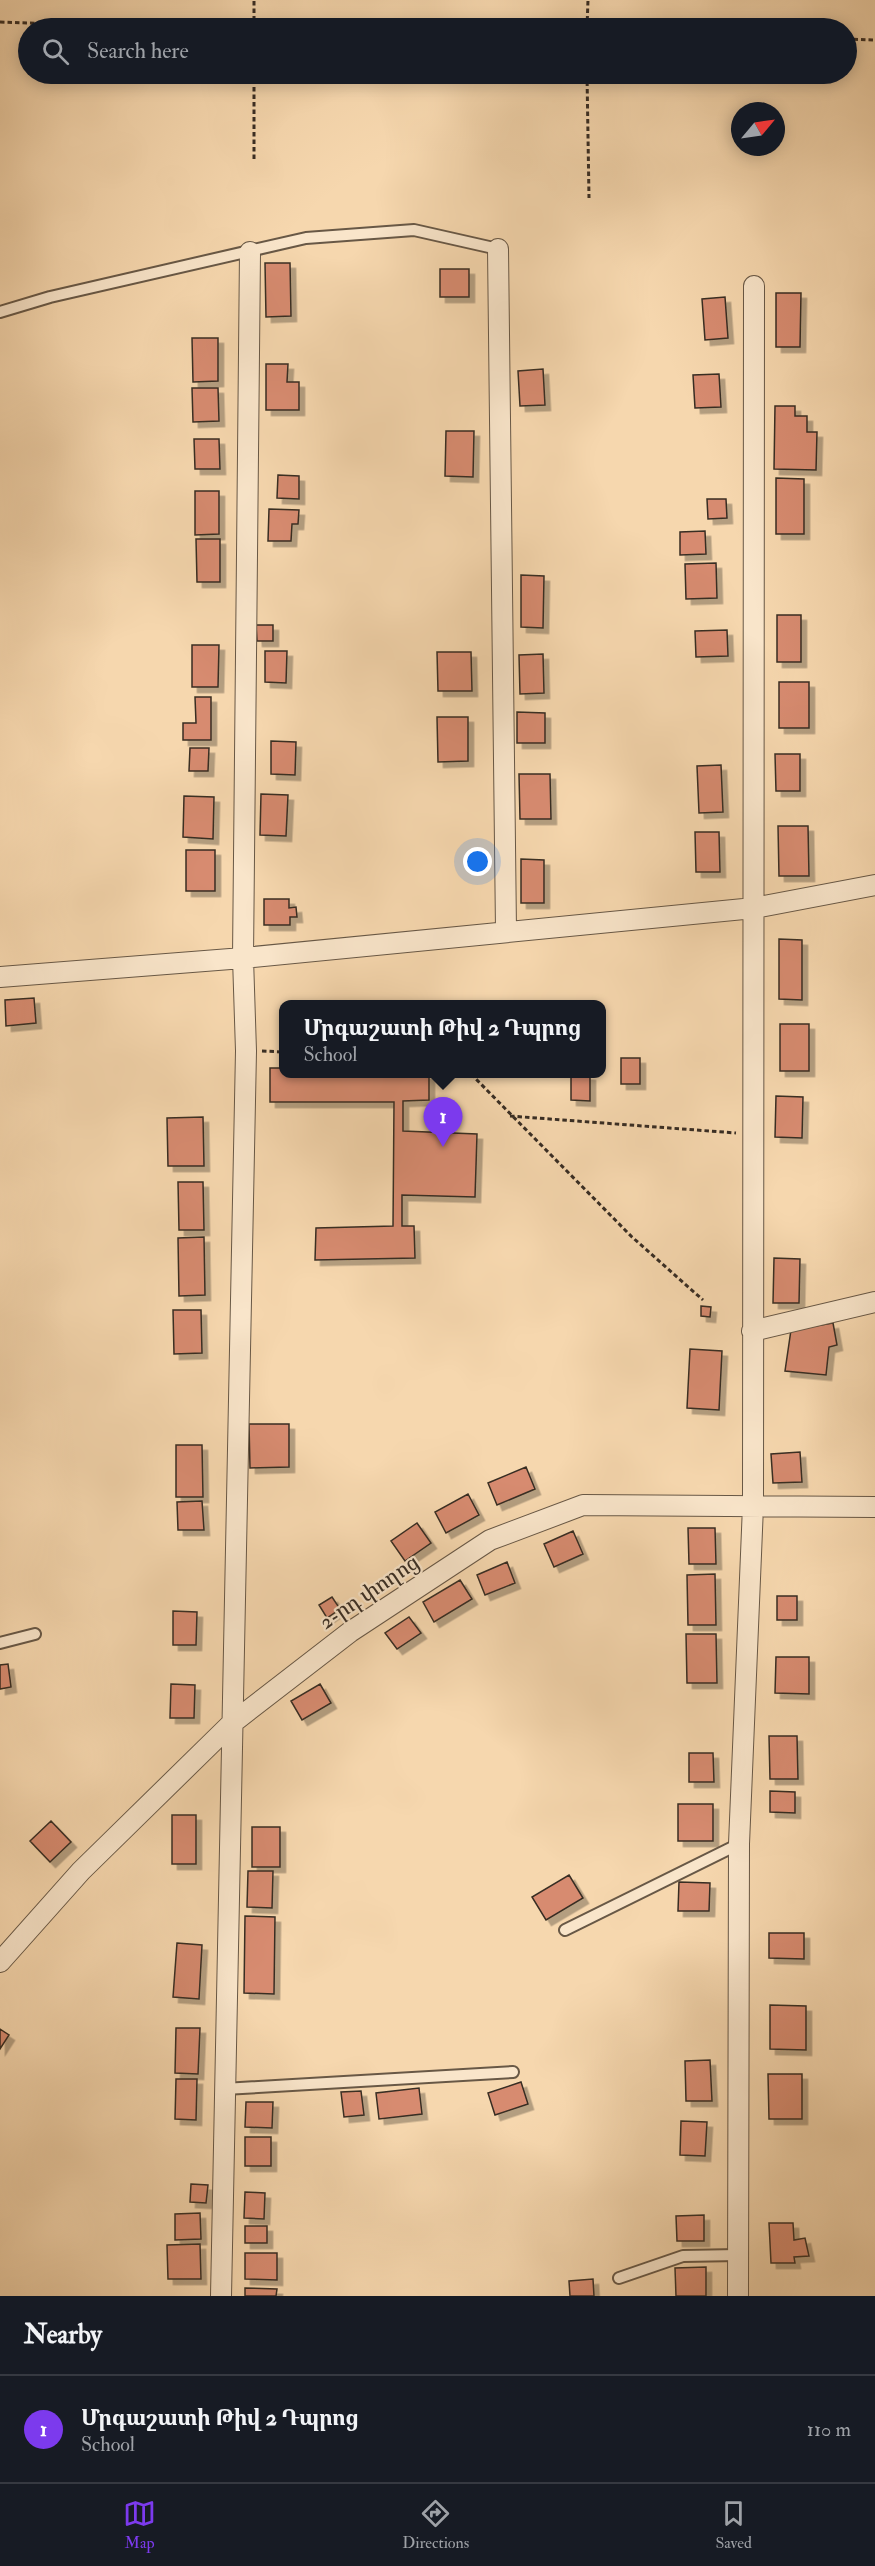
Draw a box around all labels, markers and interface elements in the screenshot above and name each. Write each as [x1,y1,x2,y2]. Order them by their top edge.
search box [18,18,857,84]
icon: search [39,35,72,68]
text: Search here [87,37,189,65]
north arrow [731,102,785,156]
your location [463,847,492,876]
popup [279,1000,606,1078]
text: Մրգաշատի Թիվ 2 Դպրոց [303,1014,582,1042]
text: School [303,1042,357,1067]
pin: 1 [424,1098,462,1147]
street label: 2-րդ փողոց [314,1549,425,1636]
text: Nearby [24,2319,102,2351]
text: Մրգաշատի Թիվ 2 Դպրոց [81,2404,359,2432]
text: 1 [40,2417,47,2442]
text: 110 m [807,2417,851,2442]
text: School [81,2432,135,2457]
tab: Map [123,2497,156,2553]
tab: Directions [402,2497,469,2553]
tab: Saved [715,2497,752,2553]

